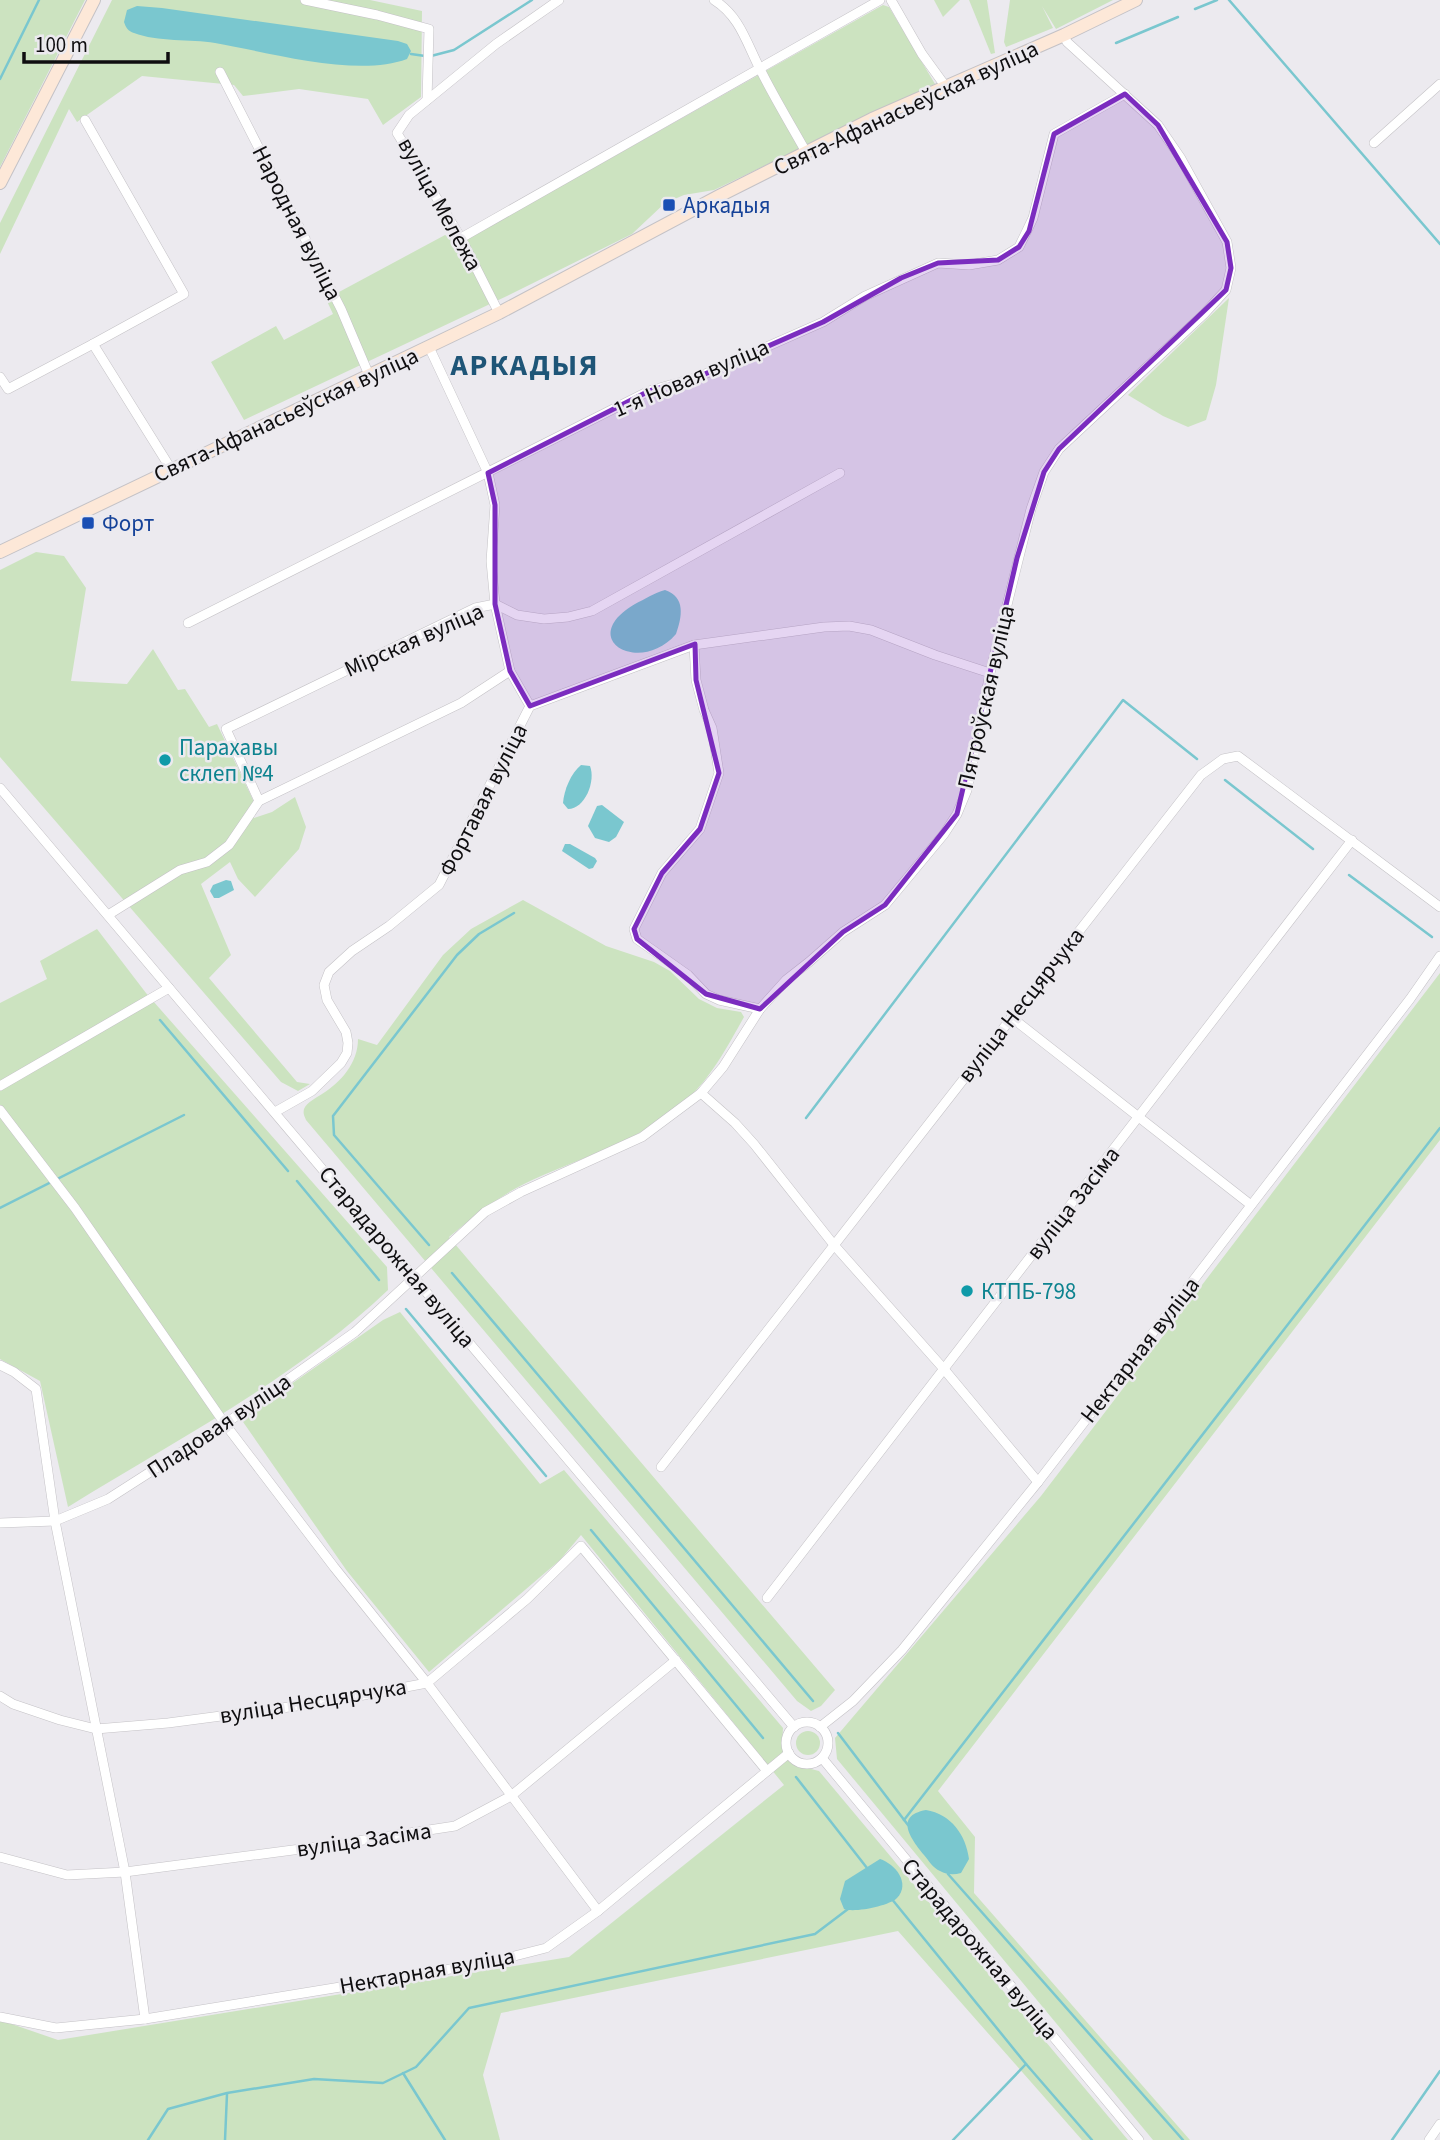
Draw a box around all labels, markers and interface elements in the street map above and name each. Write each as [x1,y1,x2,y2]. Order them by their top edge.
scale bar [24,21,168,65]
text: 100 m [35,30,88,60]
street label: Свята-Афанасьеўская вуліца [768,32,1044,184]
street label: вуліца Мележа [390,131,490,277]
street label: Народная вуліца [244,140,350,306]
place label: Аркадыя [683,189,771,222]
marker: Аркадыя [661,197,677,213]
street label: 1-я Новая вуліца [608,330,774,426]
street label: Свята-Афанасьеўская вуліца [148,339,424,491]
district label: АРКАДЫЯ [449,344,600,387]
place label: Форт [102,507,154,540]
marker: Форт [80,515,96,531]
street label: Мірская вуліца [339,595,489,685]
street label: Пятроўская вуліца [949,602,1023,792]
street label: Фортавая вуліца [430,718,536,882]
place label: Парахавы склеп №4 [179,731,278,790]
marker: Парахавы склеп №4 [157,752,173,768]
street label: вуліца Несцярчука [950,920,1092,1090]
street label: вуліца Засіма [1018,1139,1128,1267]
street label: Старадарожная вуліца [311,1159,483,1355]
street label: Нектарная вуліца [1072,1270,1208,1430]
place label: КТПБ-798 [981,1275,1076,1308]
marker: КТПБ-798 [959,1283,975,1299]
street label: Пладовая вуліца [140,1365,298,1487]
street label: вуліца Несцярчука [217,1670,409,1732]
street label: вуліца Засіма [295,1814,433,1866]
street label: Старадарожная вуліца [894,1851,1066,2047]
street label: Нектарная вуліца [337,1939,517,2003]

